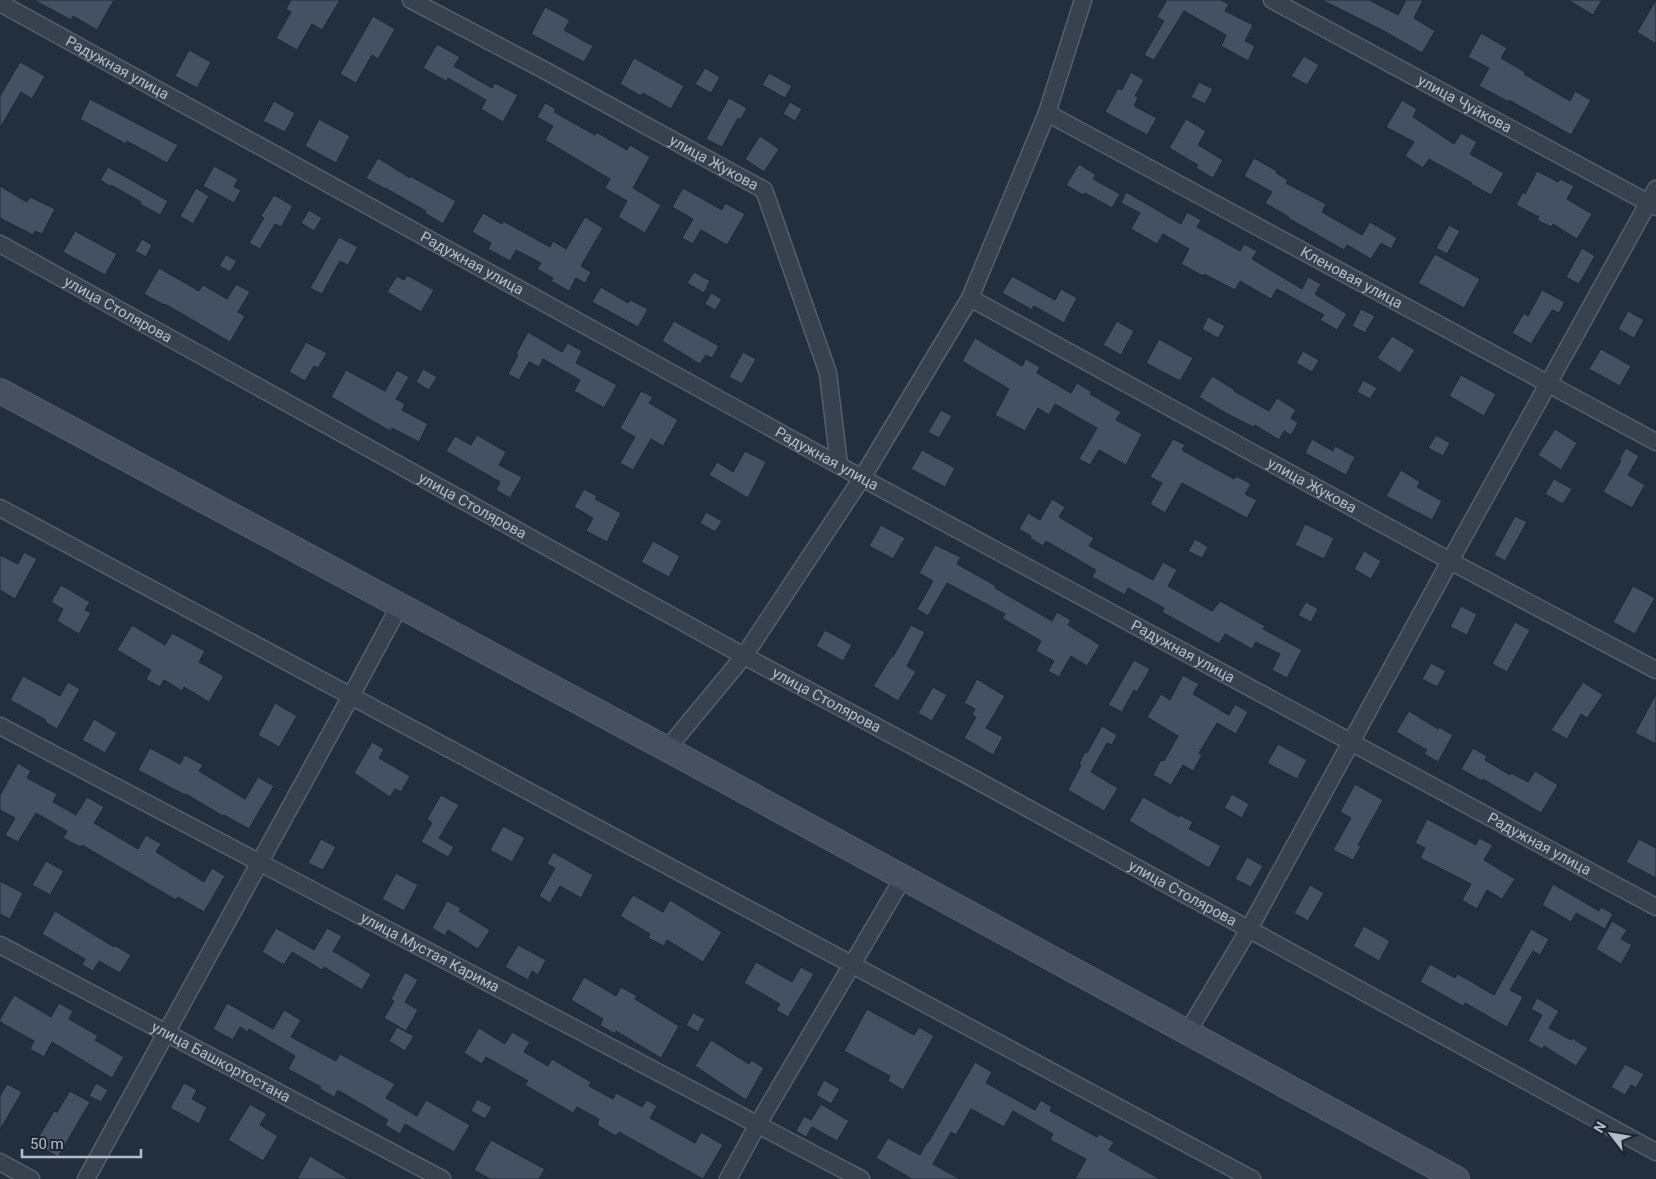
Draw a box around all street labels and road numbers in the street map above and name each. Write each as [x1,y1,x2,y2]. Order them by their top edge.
street label: Радужная улица [63,32,172,103]
street label: улица Чуйкова [1415,71,1515,137]
street label: улица Жукова [666,131,762,194]
street label: Радужная улица [417,227,527,299]
street label: Кленовая улица [1297,243,1406,312]
street label: улица Столярова [61,272,175,347]
street label: Радужная улица [772,423,882,494]
street label: улица Жукова [1264,454,1360,517]
street label: улица Столярова [415,468,530,543]
street label: Радужная улица [1128,616,1238,687]
street label: улица Столярова [769,664,884,736]
street label: Радужная улица [1484,809,1594,879]
street label: улица Столярова [1125,856,1240,930]
street label: улица Мустая Карима [358,908,503,996]
street label: улица Башкортостана [148,1018,293,1106]

